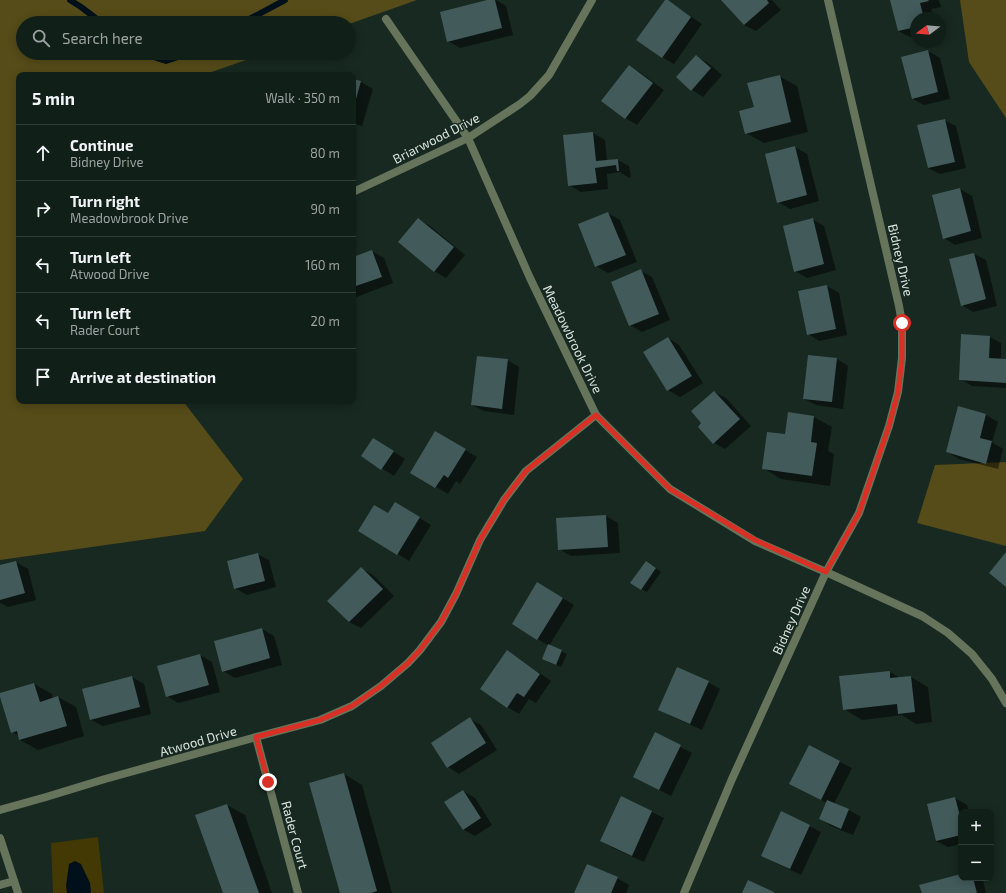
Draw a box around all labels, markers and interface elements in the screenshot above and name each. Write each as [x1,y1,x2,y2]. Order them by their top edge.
north arrow [910,12,946,48]
search box [16,16,356,60]
icon: search [30,27,52,49]
text: Search here [62,29,143,47]
text: 5 min [32,88,75,108]
text: Walk · 350 m [265,90,340,106]
street label: Briarwood Drive [390,109,482,167]
text: Continue [70,136,133,154]
icon: ahead [32,142,54,164]
text: 80 m [310,145,340,161]
text: Bidney Drive [70,154,144,170]
text: Turn right [70,192,140,210]
icon: right [32,198,54,220]
text: 90 m [310,201,340,217]
text: Meadowbrook Drive [70,210,189,226]
street label: Bidney Drive [885,222,917,298]
text: Turn left [70,248,131,266]
icon: left [32,254,54,276]
text: 160 m [305,257,340,273]
text: Atwood Drive [70,266,150,282]
street label: Meadowbrook Drive [540,282,606,396]
text: Turn left [70,304,131,322]
icon: left [32,310,54,332]
text: 20 m [311,313,340,329]
route start [893,314,911,332]
text: Rader Court [70,322,140,338]
icon: arrive [32,366,54,388]
text: Arrive at destination [70,368,216,386]
street label: Bidney Drive [769,583,813,657]
street label: Atwood Drive [158,722,238,760]
route end [259,773,277,791]
street label: Rader Court [278,799,312,871]
map controls [958,809,994,881]
button: + [958,809,994,845]
button: − [958,845,994,881]

